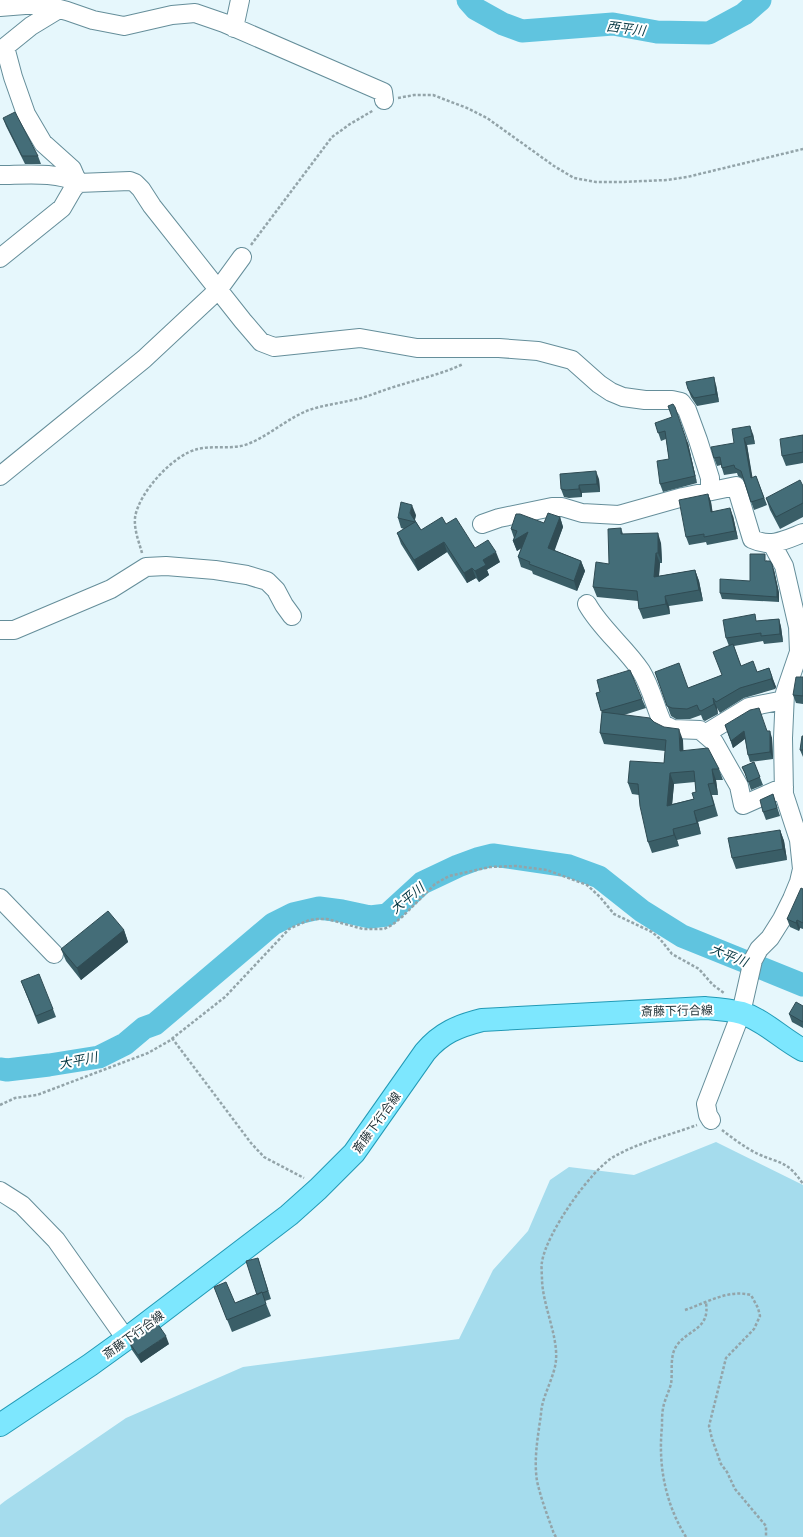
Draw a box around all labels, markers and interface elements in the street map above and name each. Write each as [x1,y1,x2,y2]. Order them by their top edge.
water label: 西平川 [606,18,648,39]
water label: 大平川 [387,878,429,917]
water label: 大平川 [708,940,752,970]
street label: 斎藤下行合線 [641,1002,713,1018]
water label: 大平川 [57,1048,101,1072]
street label: 斎藤下行合線 [349,1089,403,1155]
street label: 斎藤下行合線 [100,1307,166,1361]

